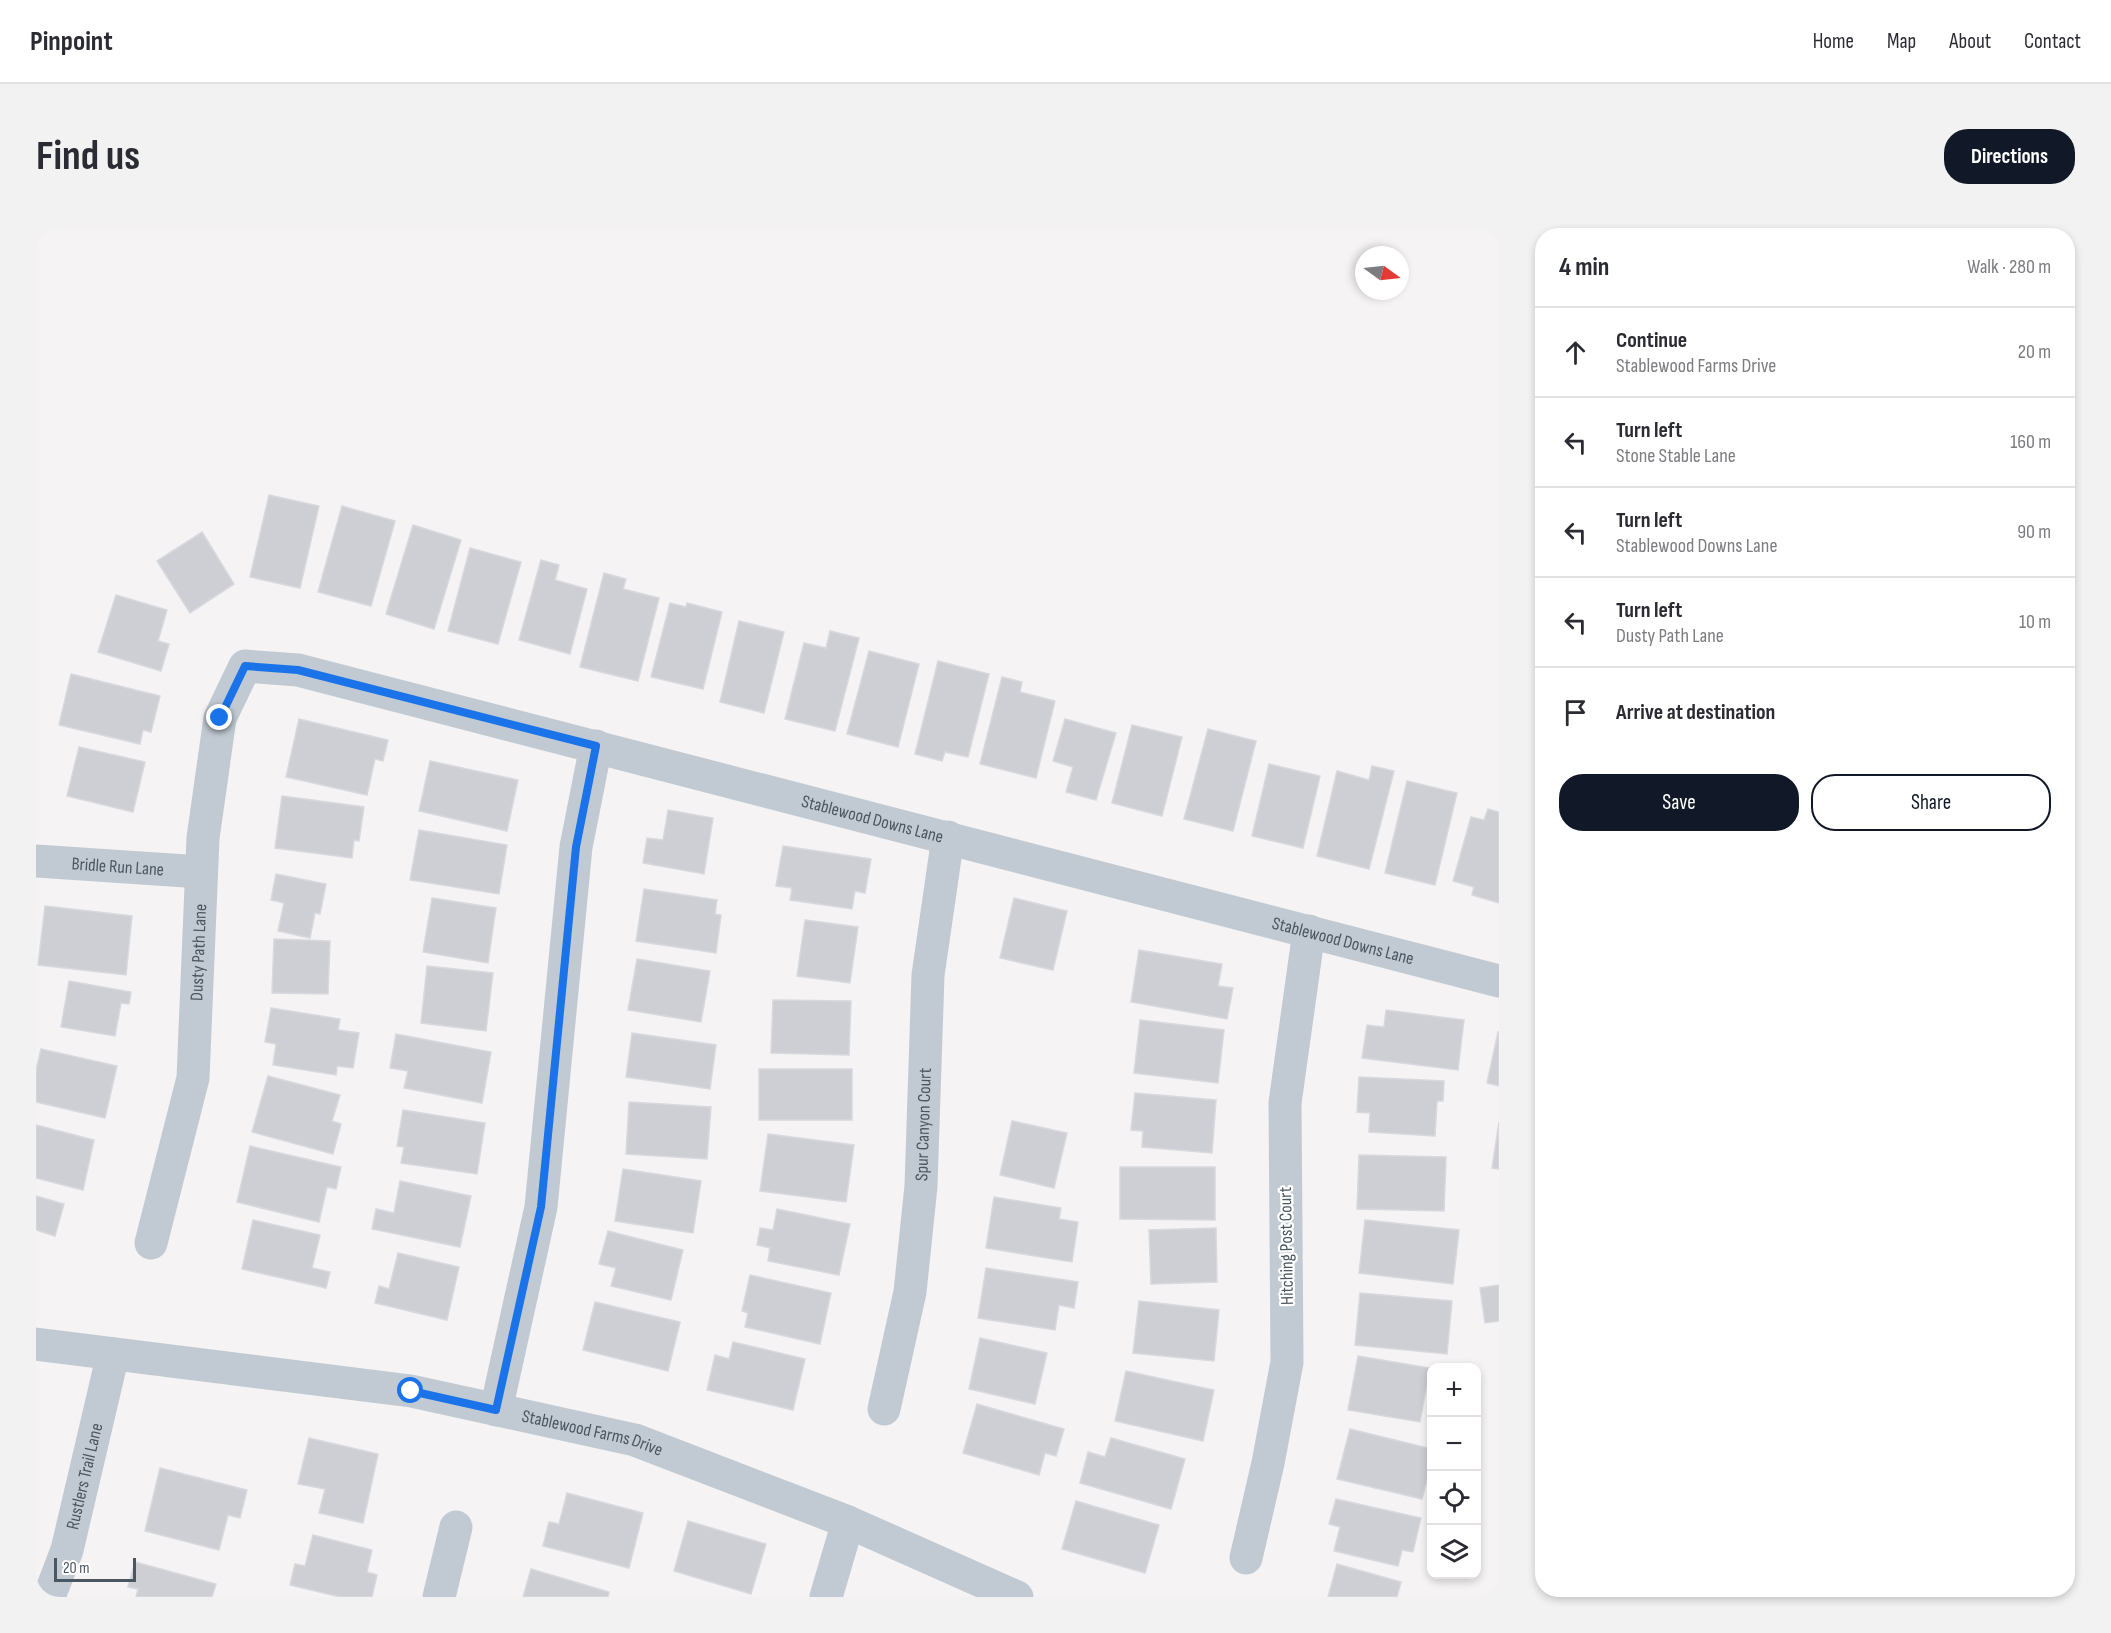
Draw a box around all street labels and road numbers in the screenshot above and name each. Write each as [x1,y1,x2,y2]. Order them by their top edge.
street label: Stablewood Downs Lane [799,791,945,848]
street label: Bridle Run Lane [71,853,165,881]
street label: Dusty Path Lane [186,903,211,1001]
street label: Stablewood Downs Lane [1270,913,1416,969]
street label: Spur Canyon Court [911,1067,936,1181]
street label: Hitching Post Court [1275,1186,1298,1305]
street label: Stablewood Farms Drive [520,1406,666,1461]
street label: Rustlers Trail Lane [62,1421,107,1532]

